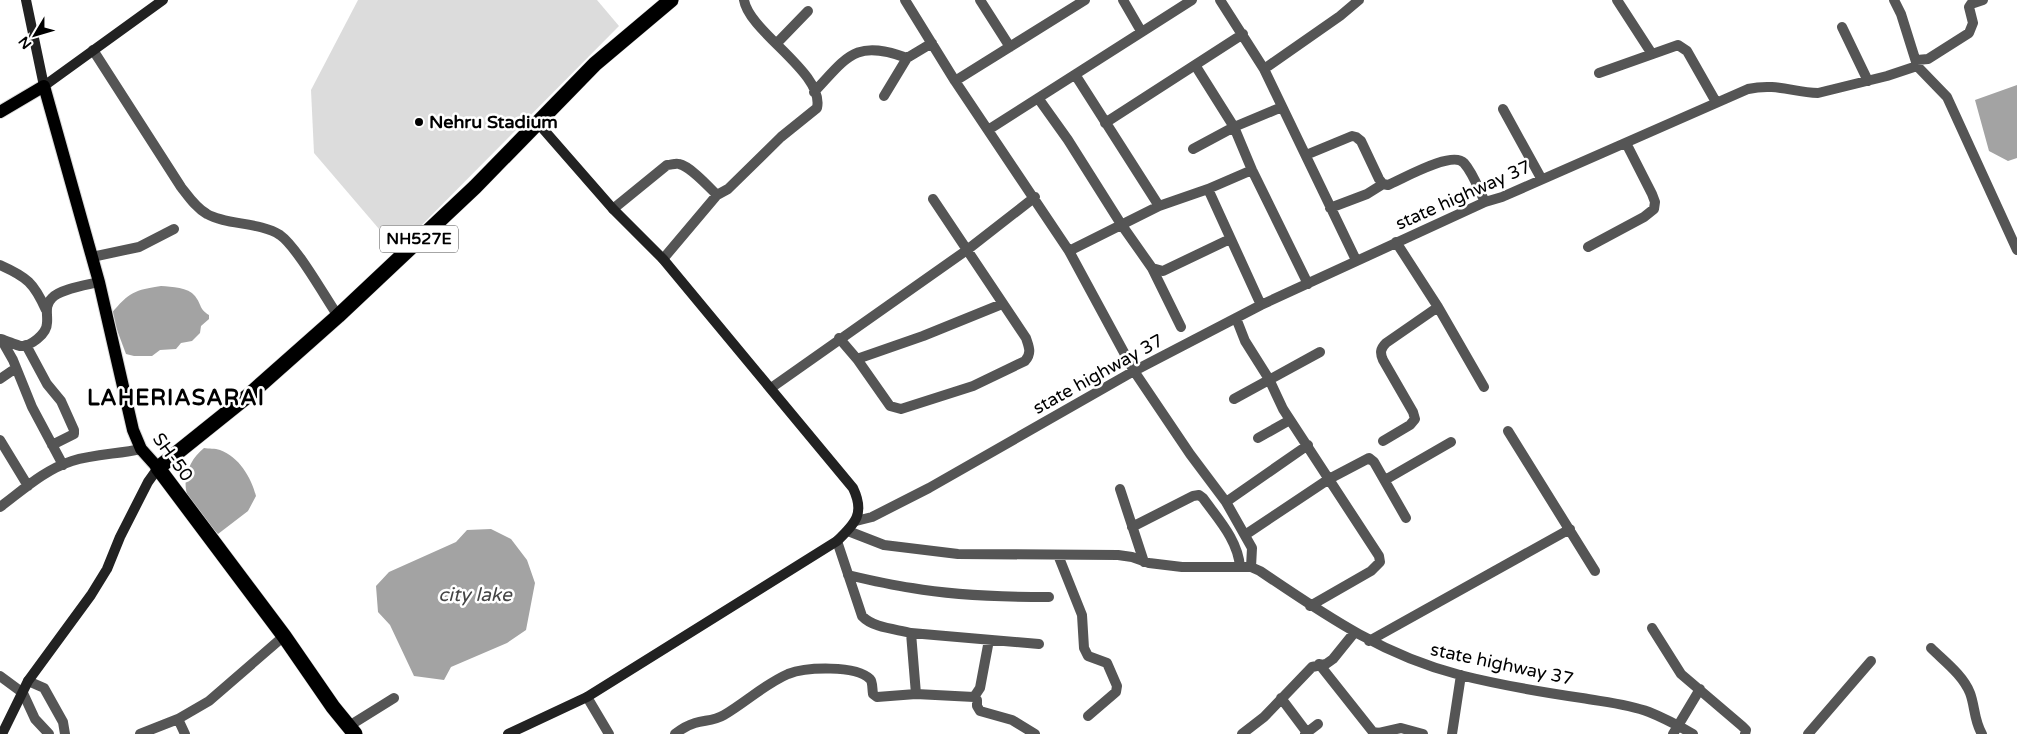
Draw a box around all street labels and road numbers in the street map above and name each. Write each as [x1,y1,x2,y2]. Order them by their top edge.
street label: state highway 37 [1392,155,1534,235]
road number: NH527E [380,225,458,252]
street label: state highway 37 [1029,329,1167,419]
street label: SH-50 [148,428,198,486]
street label: state highway 37 [1428,638,1576,690]

